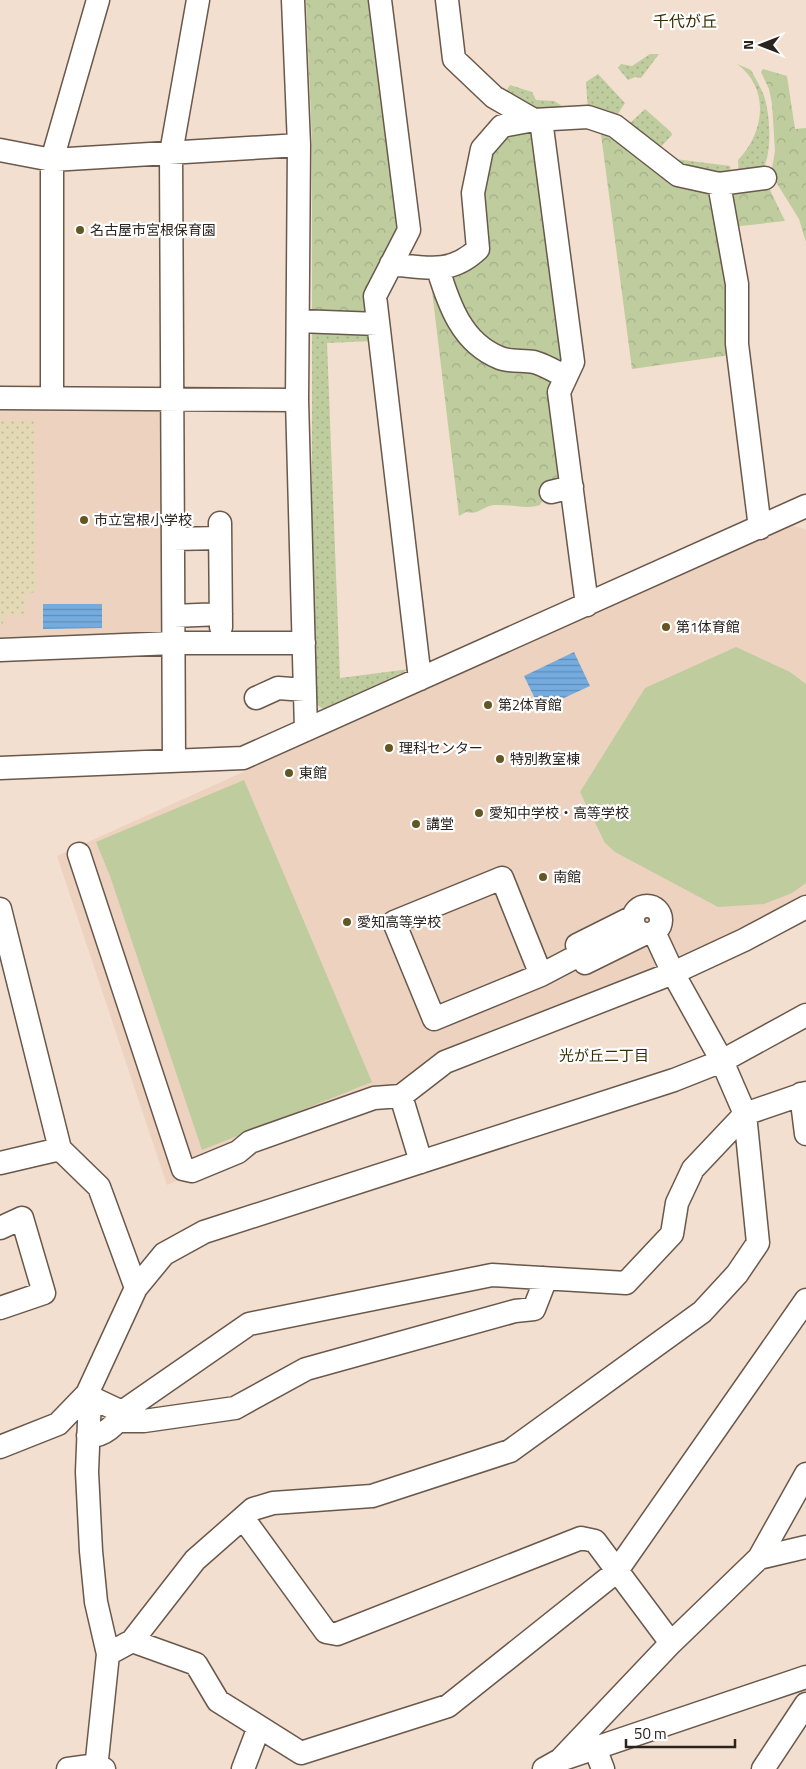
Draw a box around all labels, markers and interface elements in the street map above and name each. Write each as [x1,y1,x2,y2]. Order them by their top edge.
district label: 千代が丘 [653,9,717,33]
north arrow [736,20,786,70]
text: N [737,40,758,50]
place label: 名古屋市宮根保育園 [90,219,216,240]
marker: 名古屋市宮根保育園 [74,224,86,236]
place label: 市立宮根小学校 [94,509,192,530]
marker: 市立宮根小学校 [78,514,90,526]
place label: 第1体育館 [676,616,740,637]
marker: 第1体育館 [660,621,672,633]
place label: 第2体育館 [498,694,562,715]
marker: 第2体育館 [482,699,494,711]
place label: 理科センター [399,737,483,758]
marker: 理科センター [383,742,395,754]
place label: 特別教室棟 [510,748,580,769]
marker: 特別教室棟 [494,753,506,765]
place label: 東館 [299,762,327,783]
marker: 東館 [283,767,295,779]
place label: 愛知中学校・高等学校 [489,802,629,823]
marker: 愛知中学校・高等学校 [473,807,485,819]
place label: 講堂 [426,813,454,834]
marker: 講堂 [410,818,422,830]
place label: 南館 [553,866,581,887]
marker: 南館 [537,871,549,883]
place label: 愛知高等学校 [357,911,441,932]
marker: 愛知高等学校 [341,916,353,928]
district label: 光が丘二丁目 [559,1044,649,1067]
scale bar [626,1716,735,1748]
text: 50 m [634,1722,667,1745]

